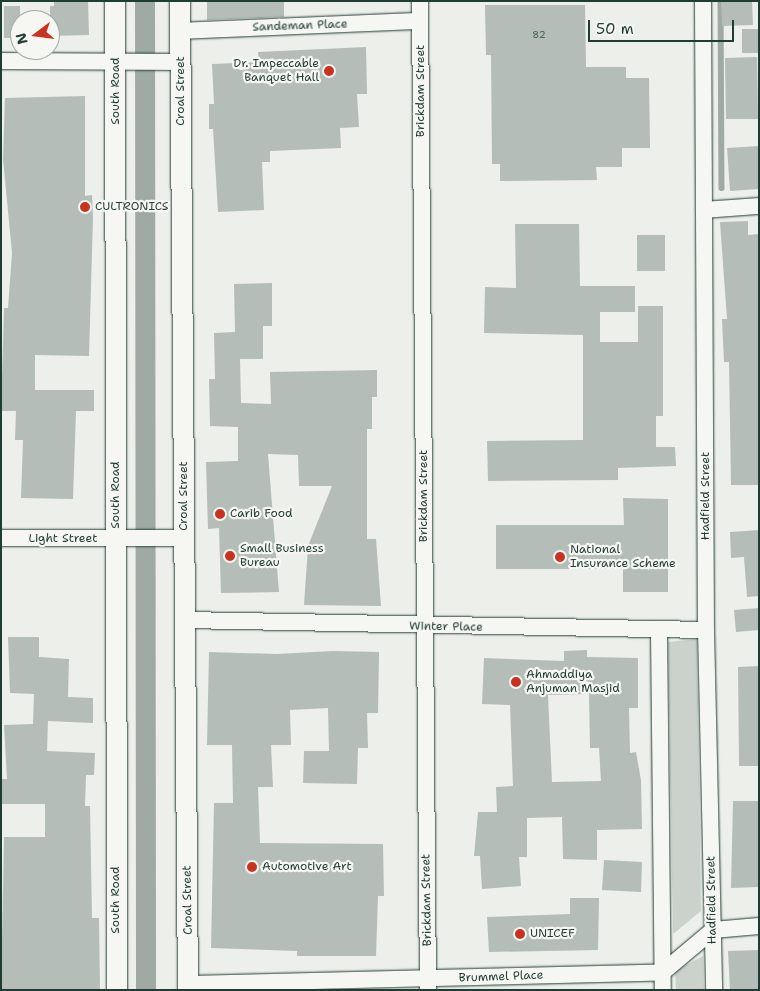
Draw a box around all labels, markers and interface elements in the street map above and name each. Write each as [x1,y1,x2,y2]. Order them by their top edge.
north arrow [10,10,60,60]
scale bar [590,10,736,42]
street label: Sandeman Place [252,17,348,35]
text: 50 m [596,19,634,39]
house number: 82 [532,29,546,41]
text: N [11,31,32,46]
street label: Brickdam Street [414,45,428,137]
street label: Croal Street [174,56,188,126]
street label: South Road [109,57,123,125]
place label: Dr. Impeccable Banquet Hall [233,57,319,85]
marker: Dr. Impeccable Banquet Hall [323,65,335,77]
place label: CULTRONICS [95,200,168,214]
marker: CULTRONICS [79,201,91,213]
street label: Brickdam Street [417,450,431,542]
street label: Hadfield Street [699,452,713,540]
street label: South Road [109,461,123,529]
street label: Croal Street [177,461,191,531]
place label: Carib Food [230,507,293,521]
marker: Carib Food [214,508,226,520]
street label: Light Street [29,532,97,546]
place label: Small Business Bureau [240,542,324,570]
place label: National Insurance Scheme [570,543,676,571]
marker: Small Business Bureau [224,550,236,562]
marker: National Insurance Scheme [554,551,566,563]
street label: Winter Place [409,619,483,635]
place label: Ahmaddiya Anjuman Masjid [526,668,620,696]
marker: Ahmaddiya Anjuman Masjid [510,676,522,688]
street label: Brickdam Street [419,854,435,946]
street label: Hadfield Street [704,856,720,944]
place label: Automotive Art [262,860,352,874]
marker: Automotive Art [246,861,258,873]
street label: Croal Street [180,865,196,935]
street label: South Road [109,866,123,934]
place label: UNICEF [530,927,575,941]
marker: UNICEF [514,928,526,940]
street label: Brummel Place [458,968,544,986]

